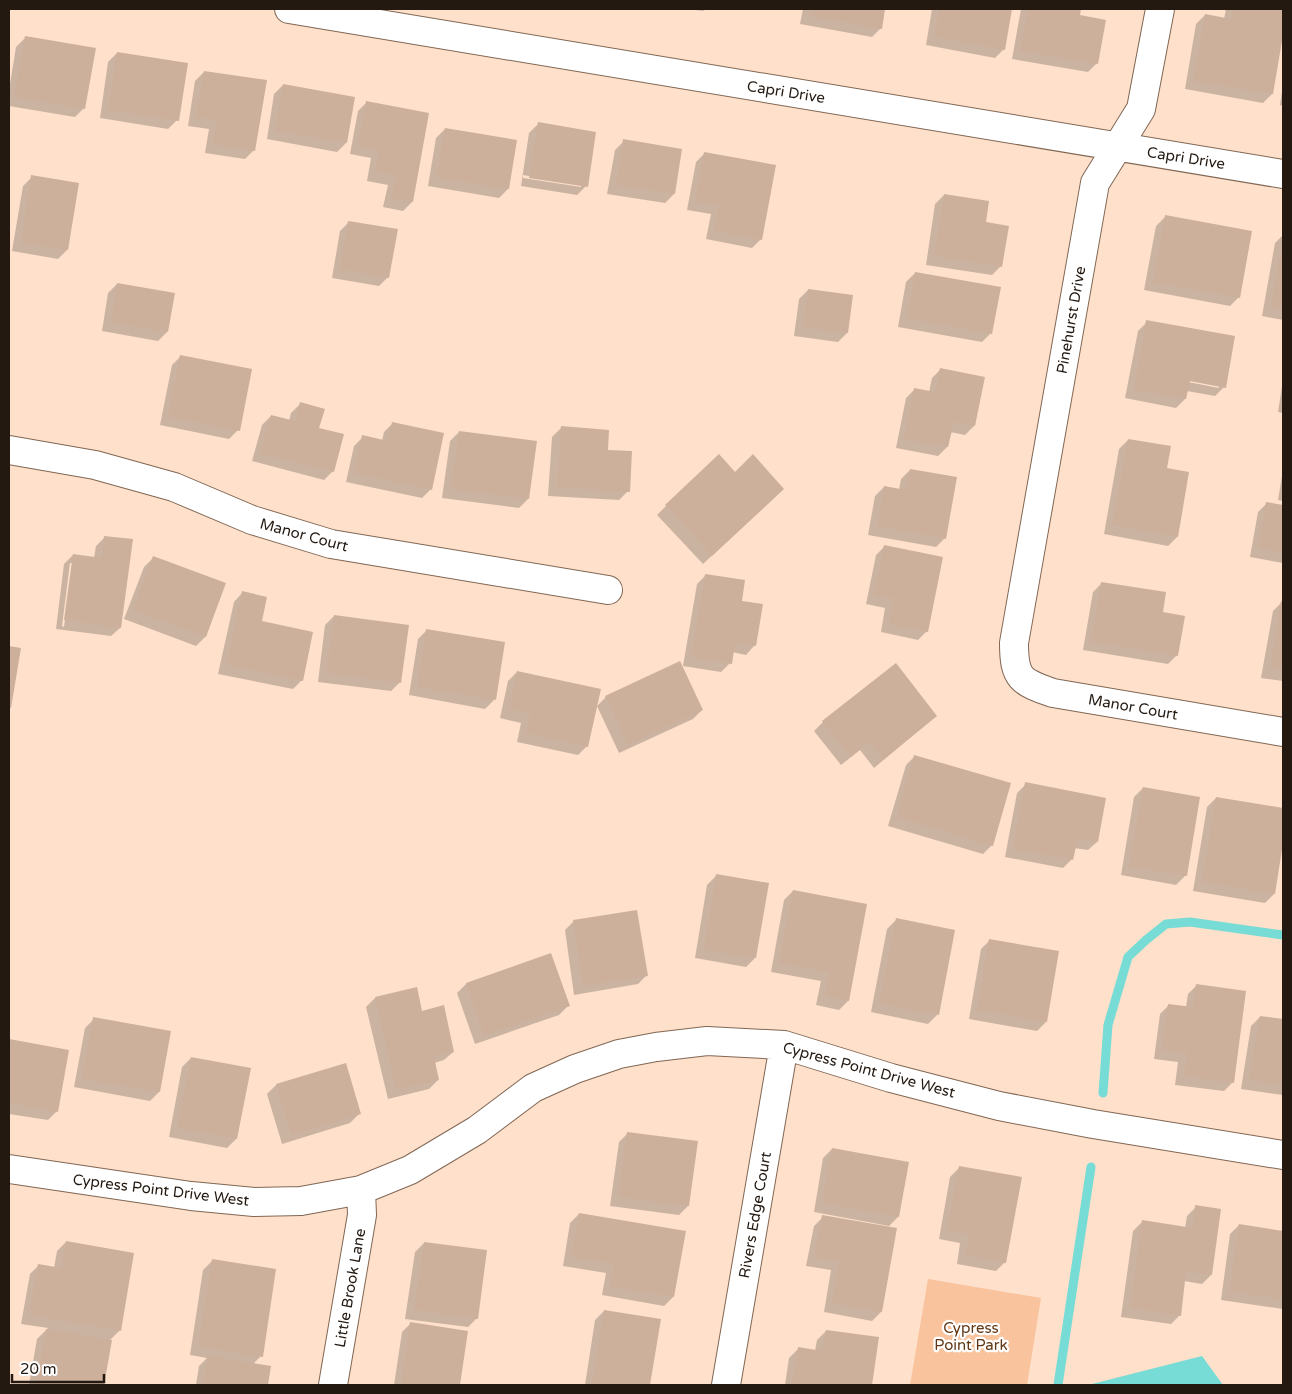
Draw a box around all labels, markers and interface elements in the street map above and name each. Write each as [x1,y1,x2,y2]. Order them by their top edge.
street label: Capri Drive [746,77,826,107]
street label: Capri Drive [1146,143,1226,173]
street label: Pinehurst Drive [1053,265,1089,375]
street label: Manor Court [258,515,350,556]
street label: Manor Court [1087,690,1180,724]
street label: Cypress Point Drive West [781,1038,957,1102]
street label: Rivers Edge Court [735,1150,775,1280]
street label: Cypress Point Drive West [72,1170,250,1210]
street label: Little Brook Lane [331,1227,369,1349]
park label: Cypress Point Park [934,1319,1008,1354]
scale bar [12,1352,105,1384]
text: 20 m [20,1360,57,1378]

